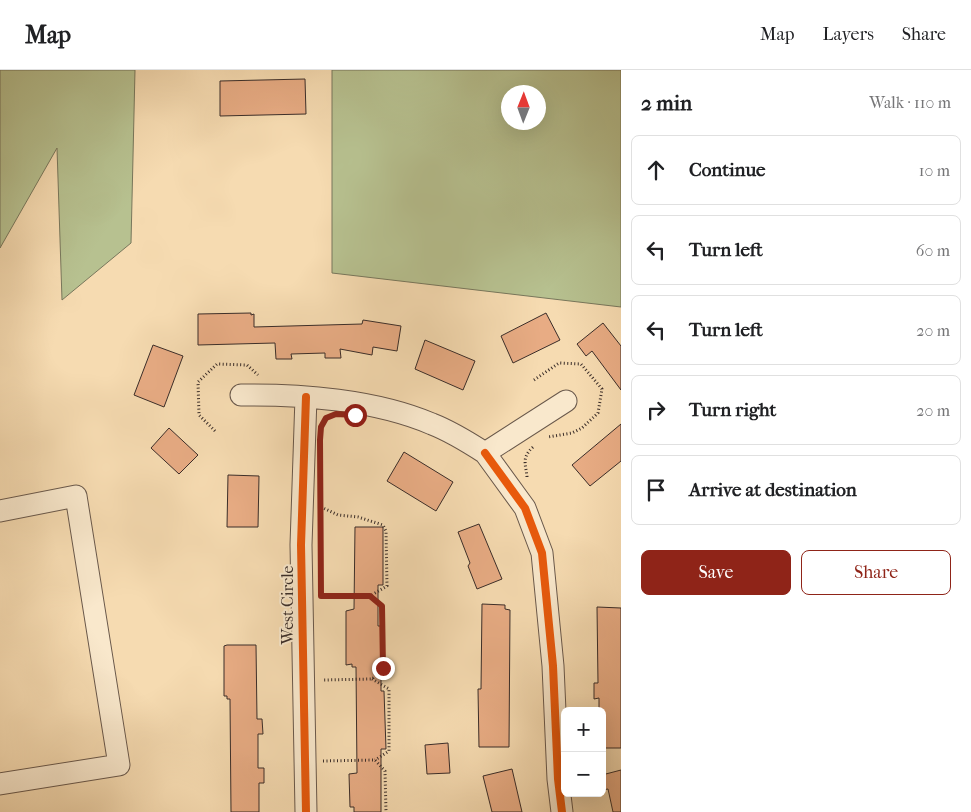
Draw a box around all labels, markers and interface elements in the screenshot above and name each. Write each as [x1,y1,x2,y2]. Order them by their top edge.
text: Map [25,21,71,49]
text: Map [760,24,794,45]
text: Layers [822,24,874,45]
text: Share [902,24,946,45]
north arrow [501,85,546,130]
text: 2 min [641,91,692,115]
text: Walk · 110 m [869,93,951,112]
icon: ahead [642,156,670,184]
text: Continue [689,159,765,181]
text: 10 m [919,161,950,180]
icon: left [642,236,670,264]
text: Turn left [689,239,763,261]
text: 60 m [916,241,950,260]
icon: left [642,316,670,344]
text: Turn left [689,319,763,341]
text: 20 m [916,321,950,340]
icon: right [642,396,670,424]
text: Turn right [689,399,776,421]
text: 20 m [916,401,950,420]
route start [344,404,367,427]
icon: arrive [642,476,670,504]
text: Arrive at destination [689,479,857,501]
button: Save [641,550,791,595]
button: Share [801,550,951,595]
street label: West Circle [278,565,297,645]
route end [372,657,395,680]
map controls [561,707,606,797]
button: + [561,707,606,752]
button: − [561,752,606,797]

